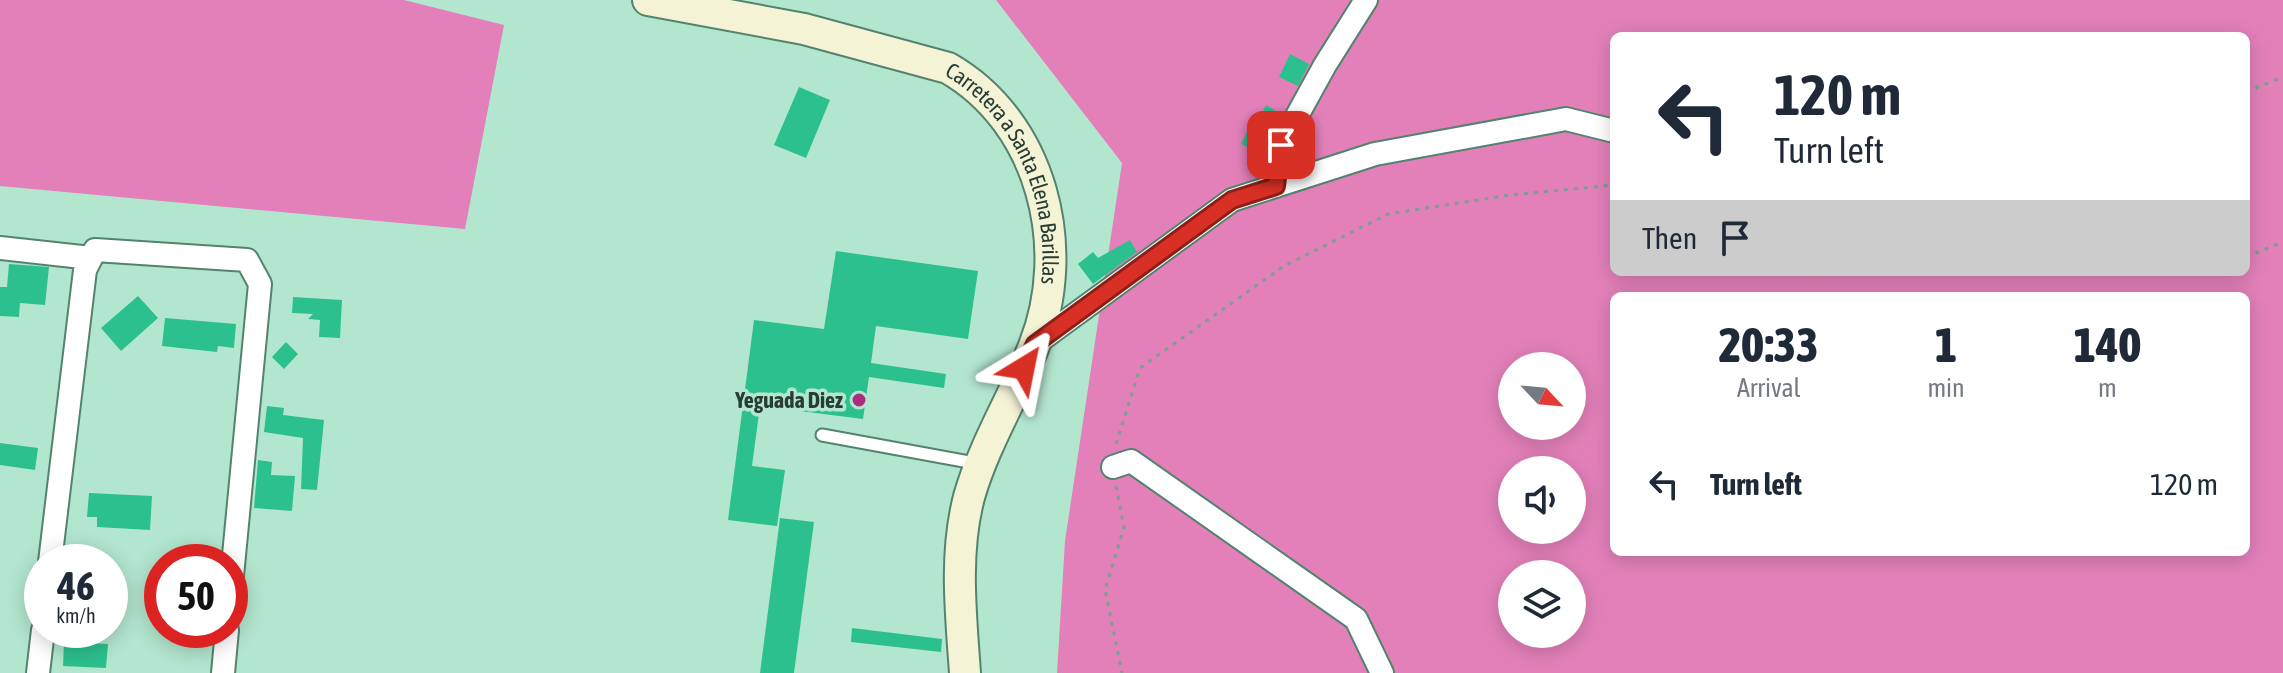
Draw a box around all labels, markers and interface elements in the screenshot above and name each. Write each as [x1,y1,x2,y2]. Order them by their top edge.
street label: Carretera a Santa Elena Barillas [941,57,1063,286]
text: 120 m [1774,63,1901,127]
icon: left [1642,64,1746,168]
pin [1247,111,1315,179]
icon: arrive [1259,123,1303,167]
text: Turn left [1774,129,1884,171]
icon: arrive [1713,216,1757,260]
text: Then [1642,221,1697,255]
text: 20:33 [1719,317,1819,372]
text: 1 [1935,317,1957,372]
text: 140 [2074,317,2141,372]
position arrow [982,326,1066,410]
north arrow [1498,352,1586,440]
map controls [1498,352,1586,648]
text: Arrival [1737,373,1800,403]
text: min [1927,373,1965,403]
text: m [2098,373,2117,403]
place label: Yeguada Diez [734,387,843,413]
marker: Yeguada Diez [850,391,868,409]
button: sound [1498,456,1586,544]
icon: left [1642,462,1686,506]
text: Turn left [1710,467,1802,501]
text: 120 m [2150,467,2218,501]
speed limit sign: 50 [144,544,248,648]
button: layers [1498,560,1586,648]
text: 46 [57,563,95,608]
text: km/h [56,604,96,627]

